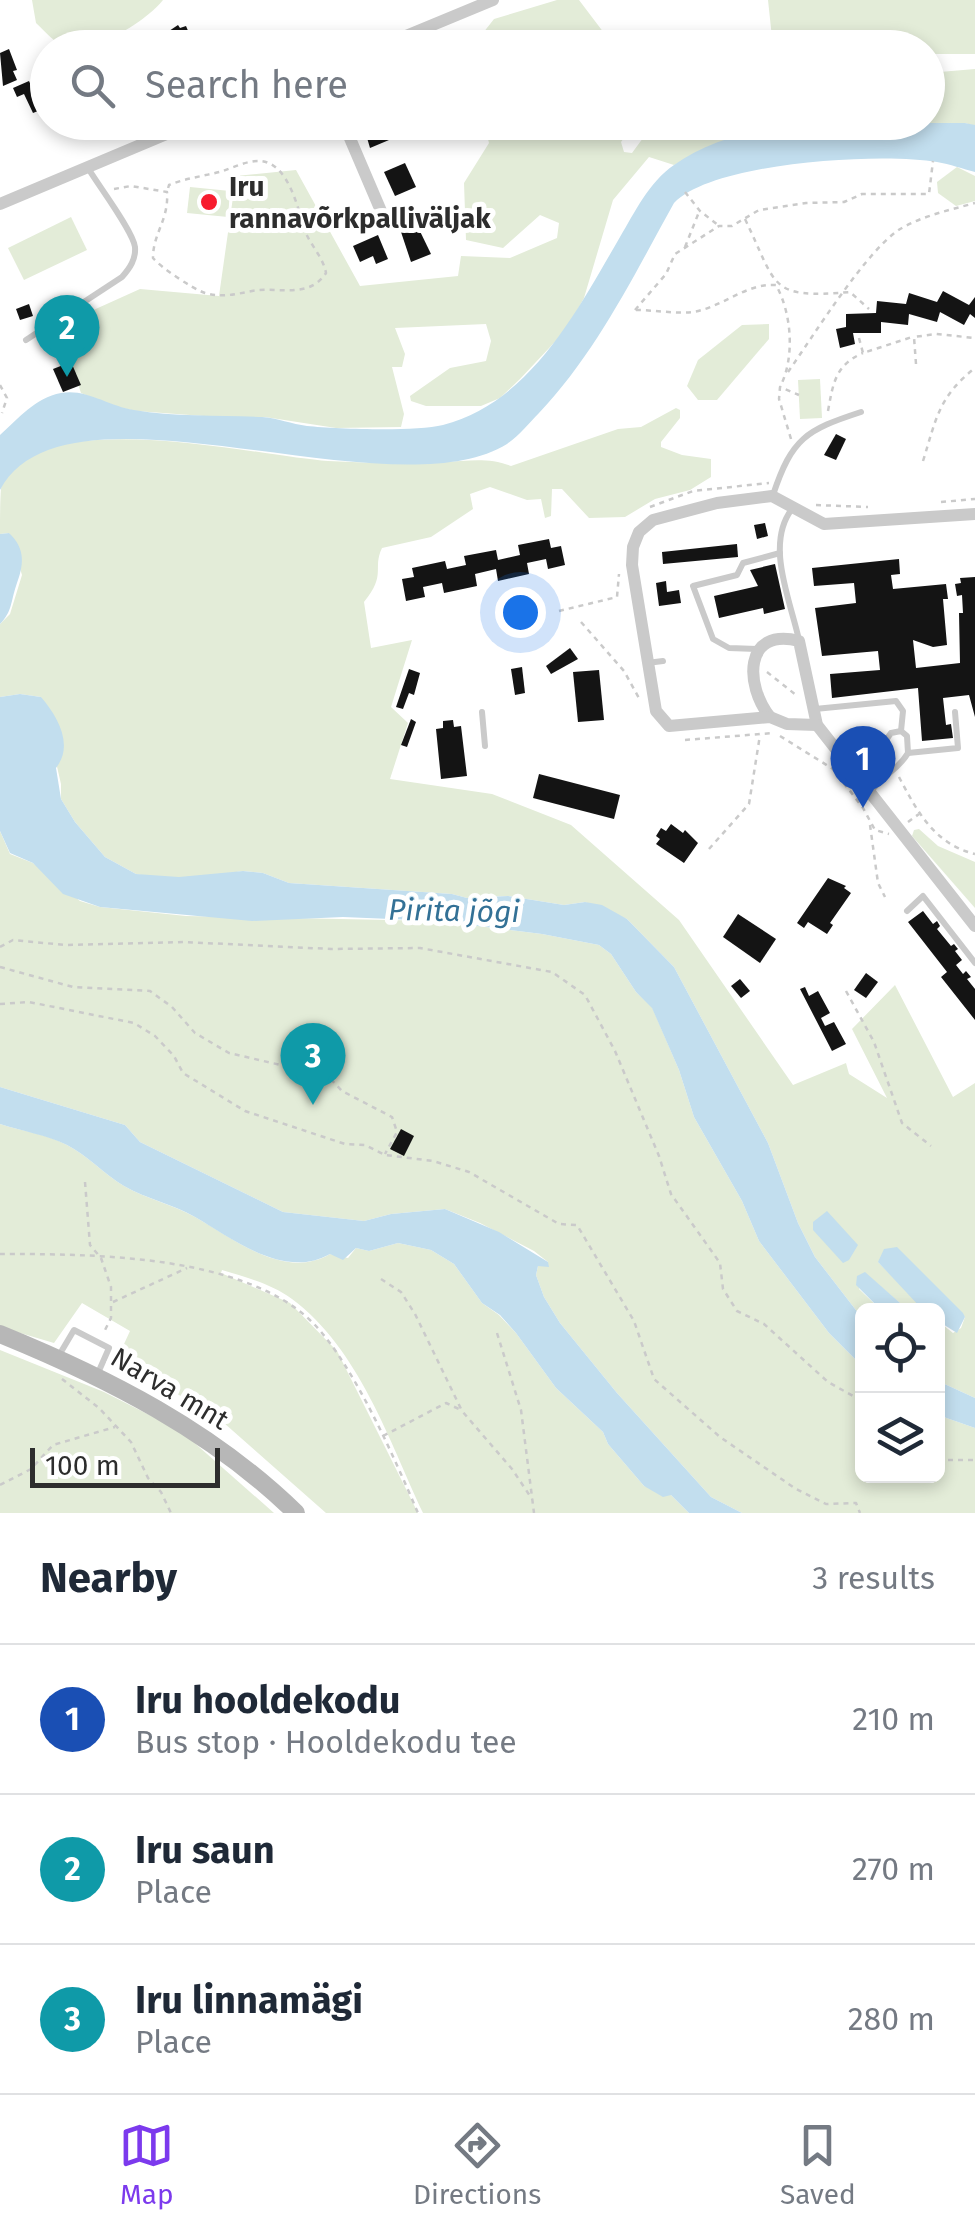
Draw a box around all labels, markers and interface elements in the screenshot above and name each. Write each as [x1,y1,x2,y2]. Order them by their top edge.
search box [30,30,945,140]
icon: search [65,58,120,113]
text: Search here [145,62,348,108]
place label: Iru rannavõrkpalliväljak [229,170,491,235]
marker: Iru rannavõrkpalliväljak [198,191,220,213]
pin: 2 [34,294,100,377]
your location [495,587,546,638]
pin: 1 [830,726,896,808]
water label: Pirita jõgi [388,892,521,930]
pin: 3 [280,1022,346,1105]
map controls [855,1303,945,1483]
button: locate [855,1303,945,1393]
street label: Narva mnt [105,1340,235,1437]
button: layers [855,1393,945,1483]
scale bar [30,1443,220,1488]
text: 100 m [45,1449,120,1482]
text: Nearby [40,1553,177,1603]
text: 3 results [812,1559,935,1597]
text: Iru hooldekodu [135,1677,401,1723]
text: 1 [65,1700,80,1738]
text: 210 m [852,1700,935,1738]
text: Bus stop · Hooldekodu tee [135,1723,517,1761]
text: Iru saun [135,1827,275,1873]
text: 2 [64,1850,81,1888]
text: 270 m [852,1850,935,1888]
text: Place [135,1873,212,1911]
text: Iru linnamägi [135,1977,363,2023]
text: 3 [64,2000,81,2038]
text: 280 m [848,2000,935,2038]
text: Place [135,2023,212,2061]
tab: Map [119,2118,174,2211]
tab: Directions [413,2118,541,2211]
tab: Saved [780,2118,856,2211]

